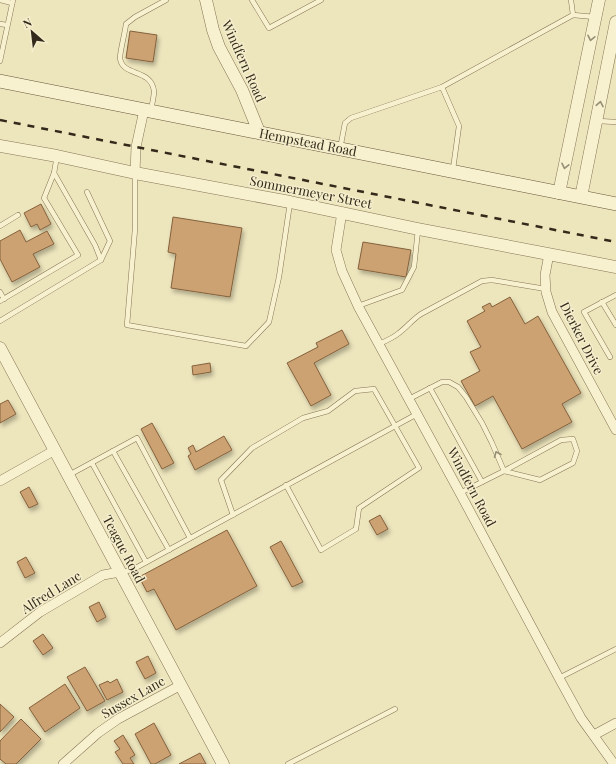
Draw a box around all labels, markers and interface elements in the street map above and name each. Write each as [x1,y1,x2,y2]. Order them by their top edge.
north arrow [12,12,52,52]
text: N [20,14,34,31]
street label: Windfern Road [218,16,270,105]
one-way arrow [588,35,596,41]
one-way arrow [595,101,603,107]
street label: Hempstead Road [258,124,359,159]
one-way arrow [562,162,570,169]
street label: Sommermeyer Street [248,171,374,212]
street label: Dierker Drive [557,299,608,377]
street label: Windfern Road [444,443,501,530]
one-way arrow [494,451,502,459]
street label: Teague Road [99,512,150,586]
street label: Alfred Lane [17,566,84,617]
street label: Sussex Lane [98,671,168,722]

